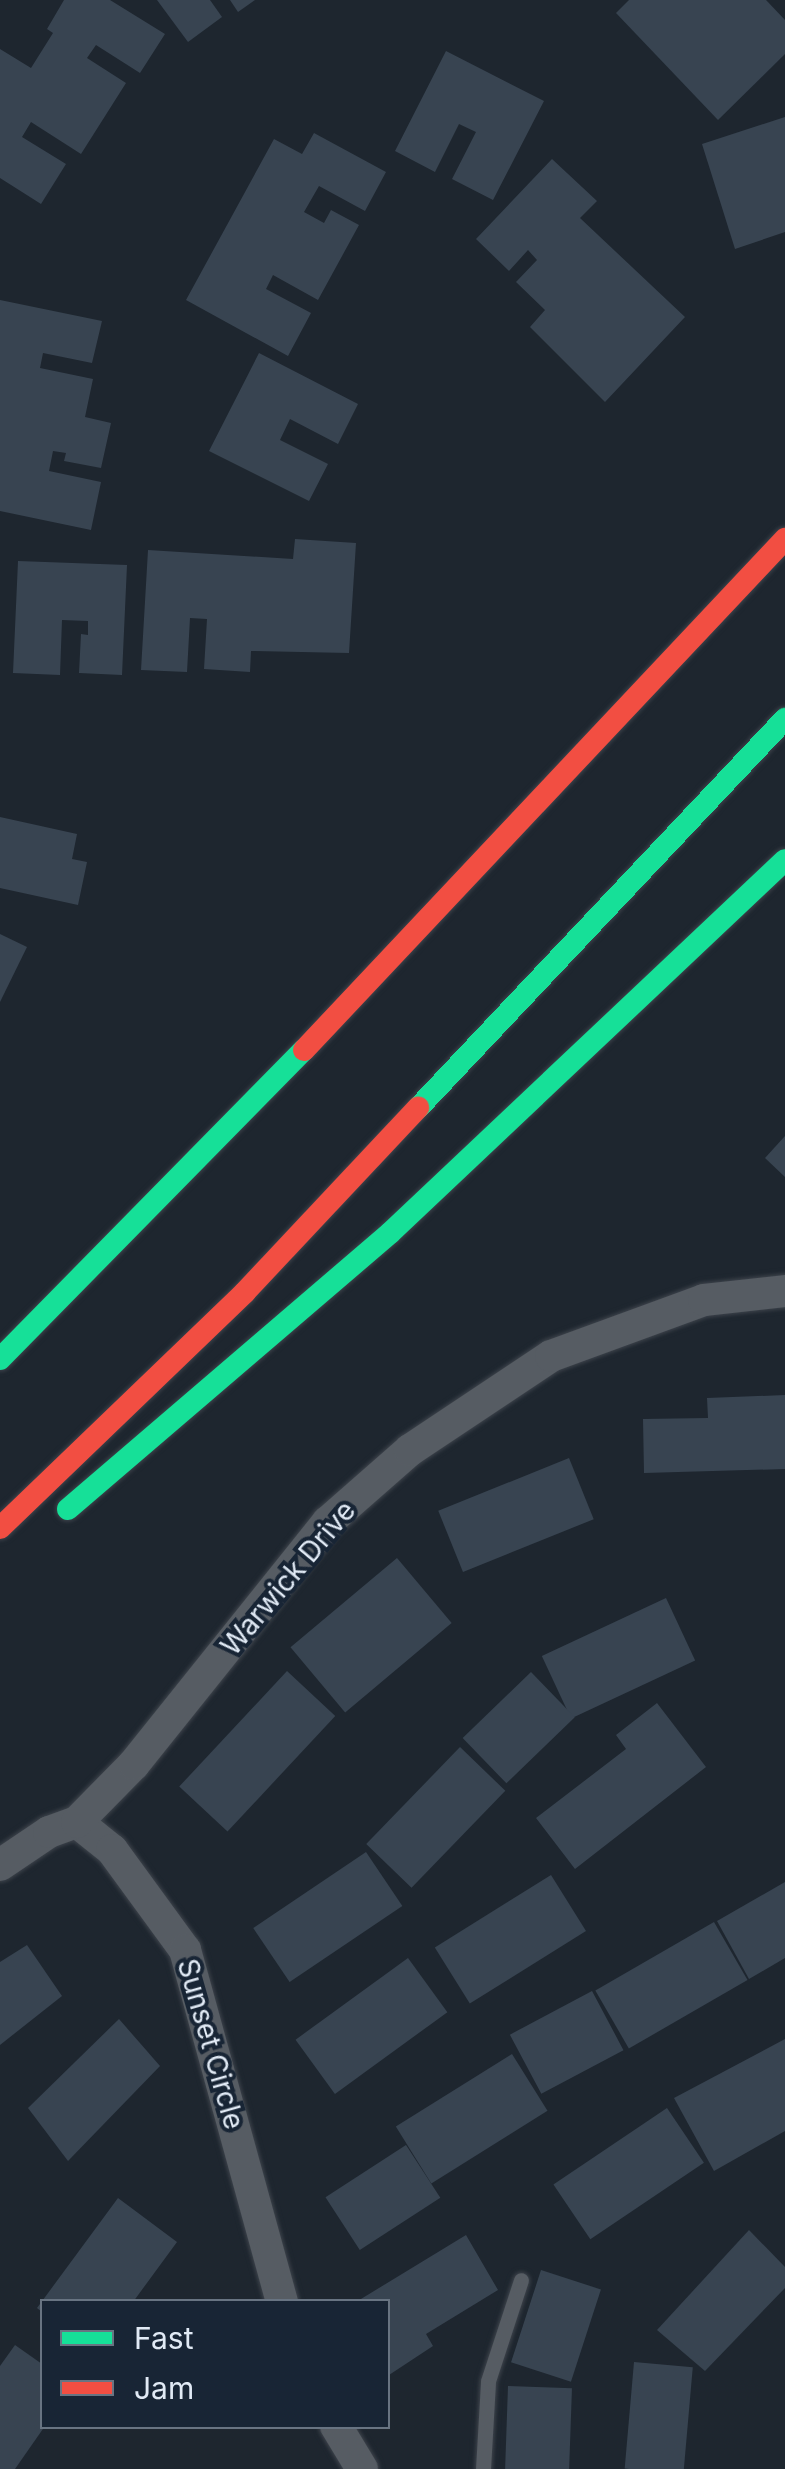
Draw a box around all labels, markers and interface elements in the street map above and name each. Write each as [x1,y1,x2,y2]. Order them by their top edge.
street label: Warwick Drive [214,1494,362,1662]
street label: Sunset Circle [171,1955,251,2133]
legend [40,2299,390,2429]
text: Fast [134,2320,193,2356]
text: Jam [134,2370,194,2406]

